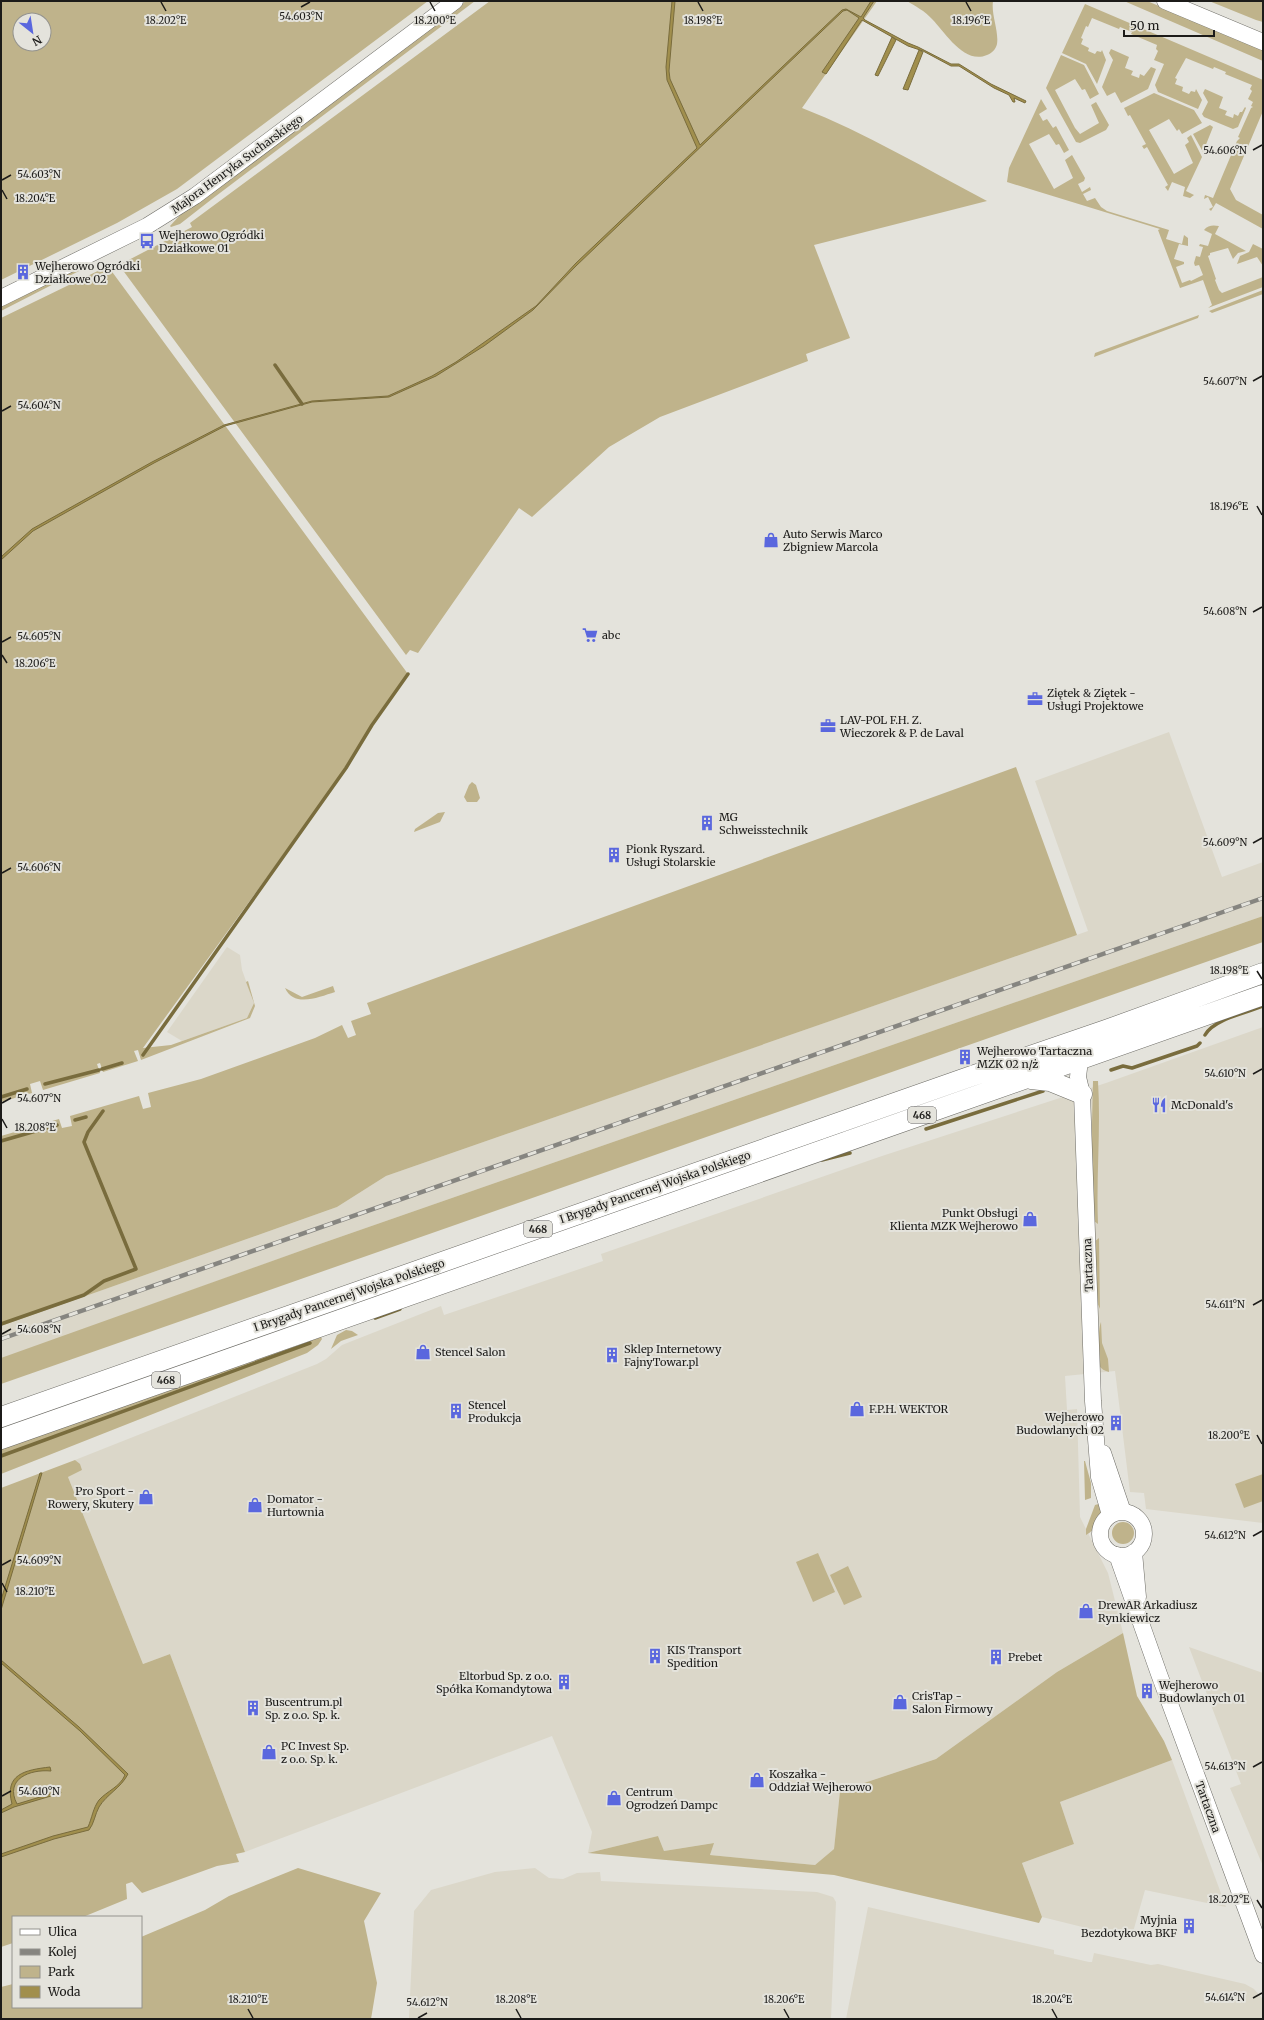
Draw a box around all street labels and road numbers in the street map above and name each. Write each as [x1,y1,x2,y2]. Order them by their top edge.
street label: Majora Henryka Sucharskiego [168,111,306,216]
road number: 468 [908,1107,936,1123]
street label: I Brygady Pancernej Wojska Polskiego [558,1147,753,1226]
road number: 468 [524,1221,552,1237]
street label: Tartaczna [1080,1238,1096,1292]
street label: I Brygady Pancernej Wojska Polskiego [252,1255,447,1334]
road number: 468 [152,1372,180,1388]
street label: Tartaczna [1192,1779,1224,1835]

